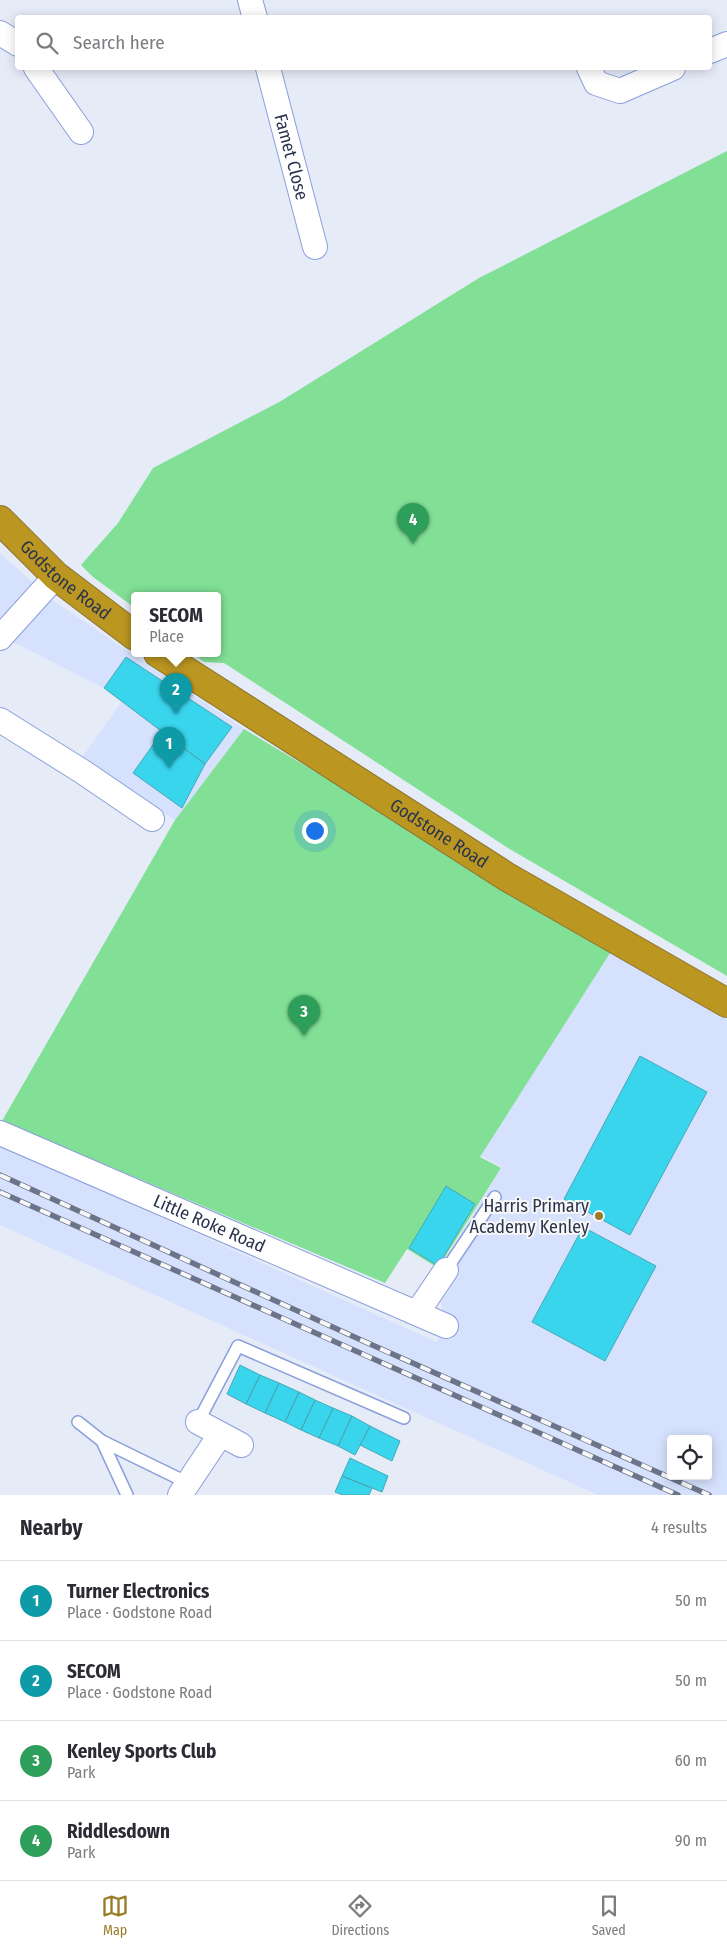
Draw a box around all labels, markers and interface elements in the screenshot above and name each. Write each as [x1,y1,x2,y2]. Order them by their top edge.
search box [15,15,712,70]
icon: search [33,29,61,57]
text: Search here [73,31,165,54]
street label: Famet Close [270,112,313,203]
pin: 4 [397,503,429,544]
street label: Godstone Road [15,535,115,625]
popup [131,592,221,657]
text: SECOM [149,604,203,627]
text: Place [149,627,184,646]
pin: 2 [160,673,192,714]
pin: 1 [153,727,185,768]
street label: Godstone Road [386,794,492,873]
your location [302,818,328,844]
pin: 3 [288,995,320,1036]
street label: Little Roke Road [150,1190,269,1257]
place label: Harris Primary Academy Kenley [470,1195,589,1238]
marker: Harris Primary Academy Kenley [593,1210,605,1222]
map controls [667,1435,712,1480]
button: locate [667,1435,712,1480]
text: Nearby [20,1515,82,1541]
text: 4 results [651,1518,707,1537]
text: Turner Electronics [67,1580,209,1603]
text: 1 [33,1591,39,1610]
text: 50 m [675,1591,707,1610]
text: Place · Godstone Road [67,1603,212,1622]
text: SECOM [67,1660,121,1683]
text: 2 [32,1671,40,1690]
text: 50 m [675,1671,707,1690]
text: Place · Godstone Road [67,1683,212,1702]
text: Kenley Sports Club [67,1740,216,1763]
text: 3 [32,1751,40,1770]
text: 60 m [675,1751,707,1770]
text: Park [67,1763,95,1782]
text: Riddlesdown [67,1820,170,1843]
text: 4 [32,1831,40,1850]
text: 90 m [675,1831,707,1850]
text: Park [67,1843,95,1862]
tab: Map [101,1892,129,1939]
tab: Directions [331,1892,389,1939]
tab: Saved [592,1892,626,1939]

